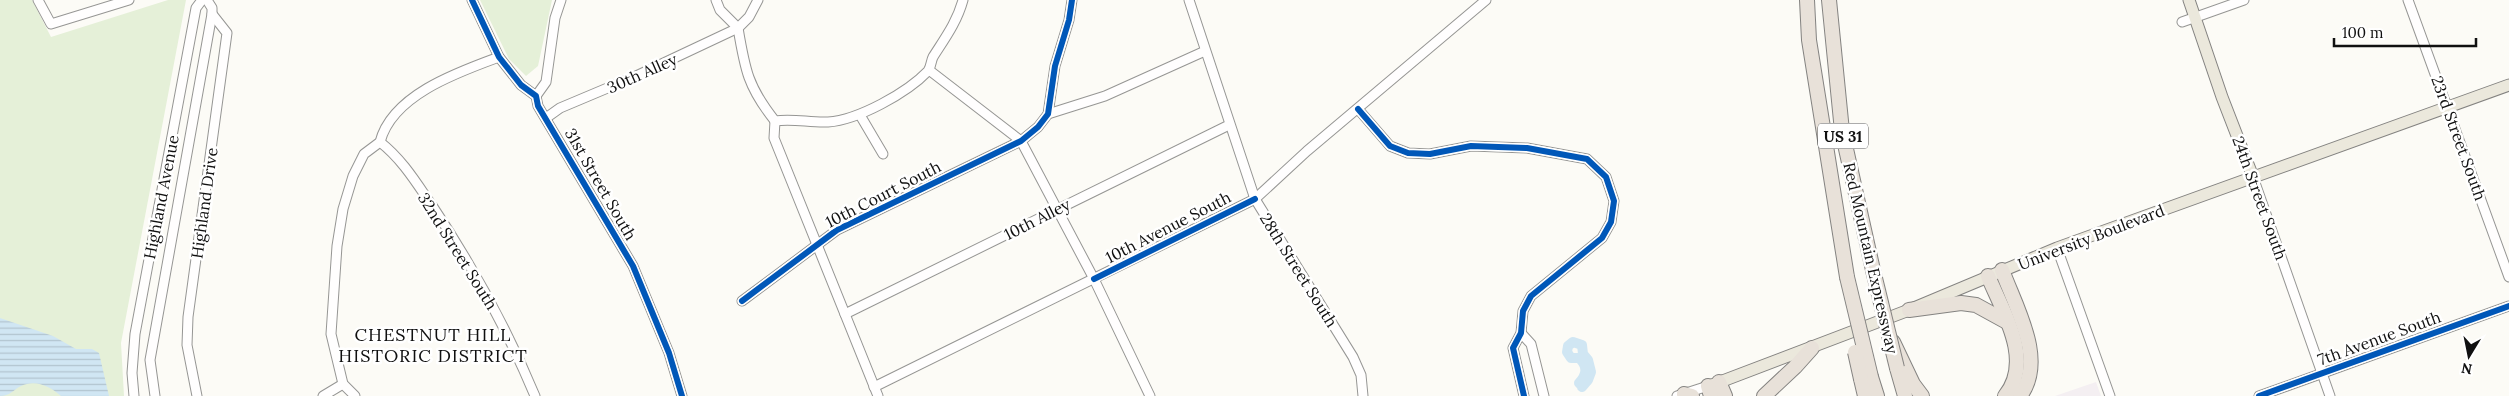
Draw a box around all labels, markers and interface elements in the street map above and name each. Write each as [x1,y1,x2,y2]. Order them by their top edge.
scale bar [2334,15,2476,47]
text: 100 m [2342,23,2383,42]
street label: 30th Alley [604,48,681,97]
street label: 23rd Street South [2427,73,2491,203]
street label: 31st Street South [561,124,641,244]
road number: US 31 [1818,124,1868,148]
street label: Highland Avenue [139,133,183,261]
street label: 24th Street South [2228,133,2292,263]
street label: Highland Drive [186,146,222,260]
street label: 10th Court South [822,156,945,232]
street label: Red Mountain Expressway [1839,160,1903,356]
street label: 10th Avenue South [1102,187,1234,267]
street label: 32nd Street South [414,189,502,314]
street label: 10th Alley [1001,194,1074,244]
street label: University Boulevard [2015,200,2167,274]
street label: 28th Street South [1256,209,1342,331]
street label: 7th Avenue South [2315,306,2444,370]
district label: CHESTNUT HILL HISTORIC DISTRICT [338,323,528,367]
north arrow [2444,331,2494,381]
text: N [2460,359,2474,379]

